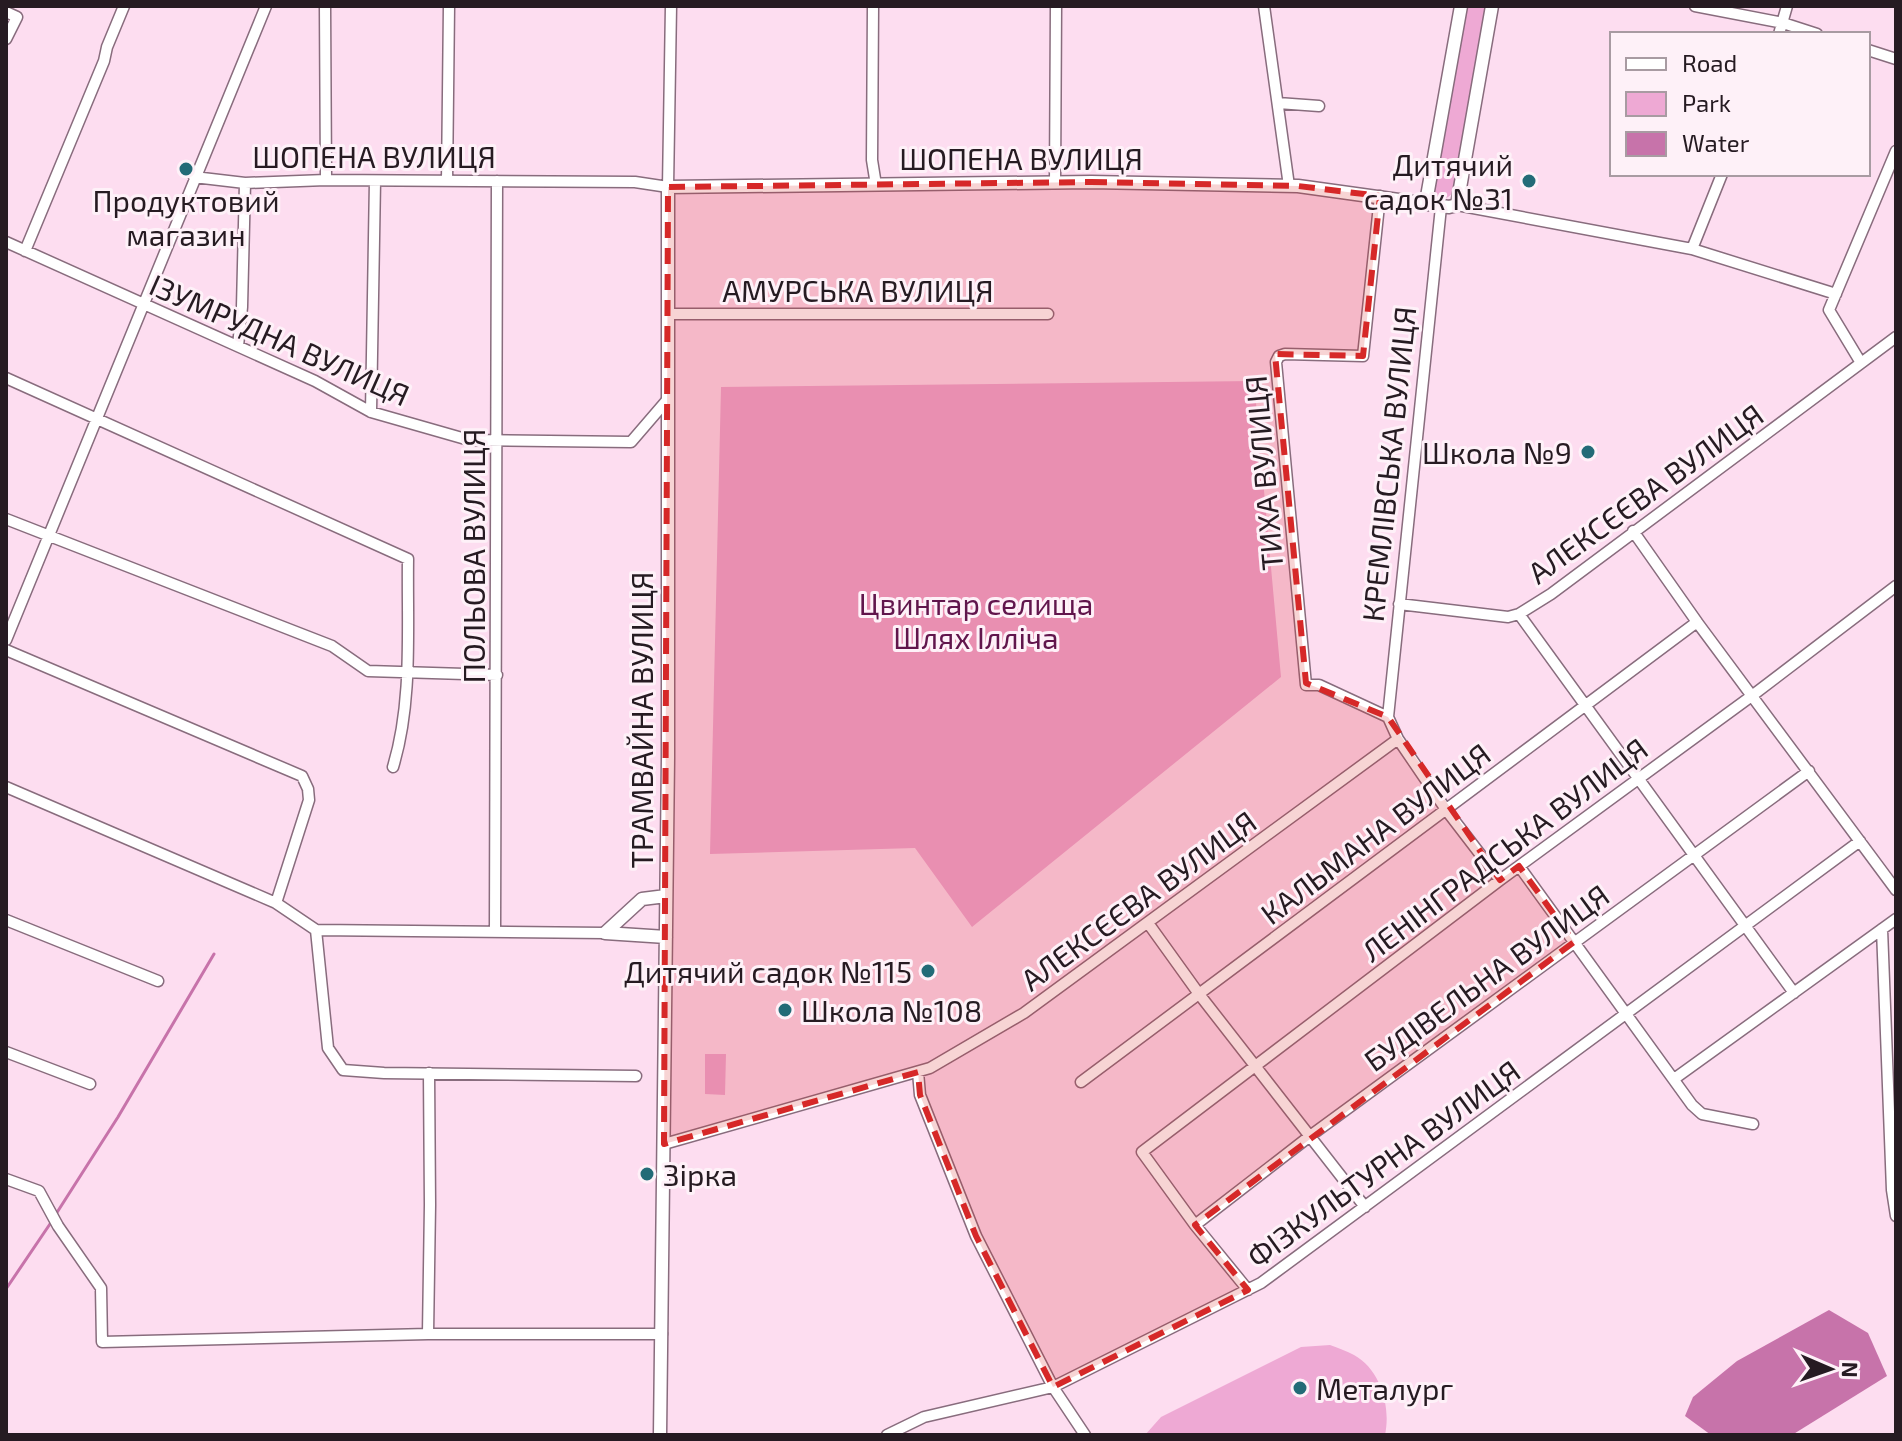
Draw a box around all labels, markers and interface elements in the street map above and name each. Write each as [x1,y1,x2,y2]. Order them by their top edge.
legend [1610,32,1870,176]
text: Road [1682,48,1737,77]
text: Park [1682,88,1731,117]
text: Water [1682,128,1750,157]
street label: ШОПЕНА ВУЛИЦЯ [252,138,496,174]
street label: ШОПЕНА ВУЛИЦЯ [899,140,1143,176]
place label: Дитячий садок №31 [1364,146,1513,216]
marker: Продуктовий магазин [177,160,195,178]
marker: Дитячий садок №31 [1520,172,1538,190]
place label: Продуктовий магазин [92,182,280,252]
street label: ІЗУМРУДНА ВУЛИЦЯ [145,266,415,412]
street label: АМУРСЬКА ВУЛИЦЯ [722,272,994,308]
street label: КРЕМЛІВСЬКА ВУЛИЦЯ [1354,305,1422,623]
street label: ТИХА ВУЛИЦЯ [1237,374,1289,572]
street label: АЛЕКСЄЄВА ВУЛИЦЯ [1520,396,1770,590]
street label: ПОЛЬОВА ВУЛИЦЯ [455,429,491,683]
place label: Школа №9 [1422,434,1572,470]
marker: Школа №9 [1579,443,1597,461]
street label: ТРАМВАЙНА ВУЛИЦЯ [623,571,659,869]
park label: Цвинтар селища Шлях Ілліча [859,585,1093,655]
street label: ЛЕНІНГРАДСЬКА ВУЛИЦЯ [1354,730,1654,968]
street label: КАЛЬМАНА ВУЛИЦЯ [1253,735,1497,931]
street label: АЛЕКСЄЄВА ВУЛИЦЯ [1013,803,1263,997]
street label: БУДІВЕЛЬНА ВУЛИЦЯ [1357,876,1615,1078]
place label: Дитячий садок №115 [624,953,912,989]
marker: Дитячий садок №115 [919,962,937,980]
place label: Школа №108 [801,992,982,1028]
marker: Школа №108 [776,1001,794,1019]
street label: ФIЗКУЛЬТУРНА ВУЛИЦЯ [1240,1052,1526,1274]
place label: Зірка [663,1156,737,1192]
marker: Зірка [638,1165,656,1183]
north arrow [1790,1329,1870,1409]
text: N [1838,1361,1864,1378]
place label: Металург [1316,1370,1453,1407]
marker: Металург [1291,1379,1309,1397]

